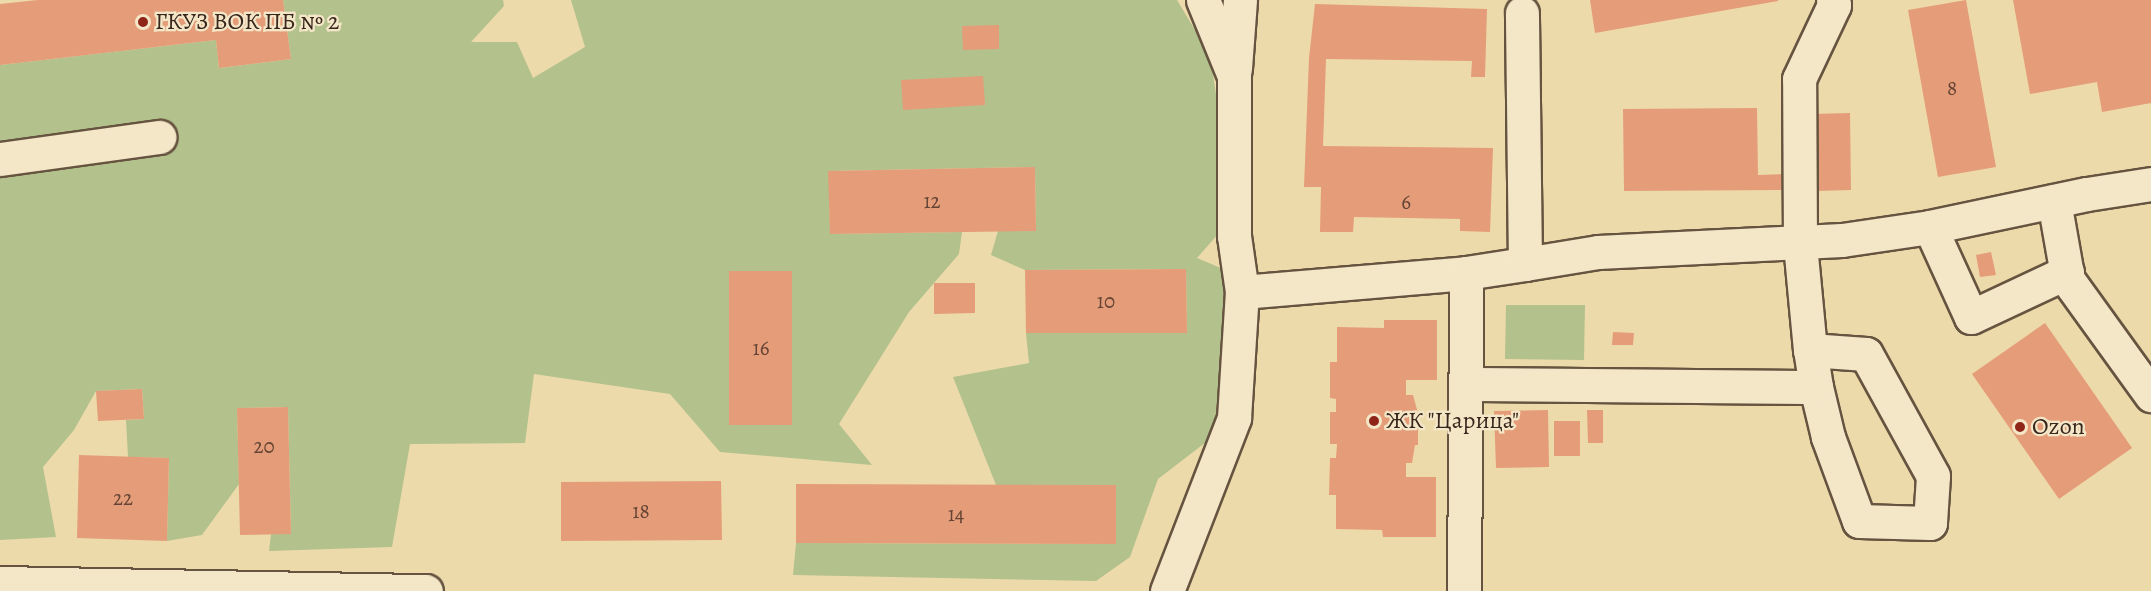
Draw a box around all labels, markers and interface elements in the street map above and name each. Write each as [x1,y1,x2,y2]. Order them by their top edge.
place label: ГКУЗ ВОК ПБ № 2 [155,8,339,36]
marker: ГКУЗ ВОК ПБ № 2 [136,15,150,29]
house number: 8 [1947,75,1957,101]
house number: 12 [923,188,941,214]
house number: 6 [1401,189,1411,215]
house number: 10 [1097,288,1115,314]
house number: 16 [753,335,769,361]
place label: ЖК "Царица" [1386,407,1520,435]
place label: Ozon [2032,413,2085,441]
marker: ЖК "Царица" [1367,414,1381,428]
marker: Ozon [2013,420,2027,434]
house number: 20 [253,433,275,459]
house number: 22 [113,485,133,511]
house number: 18 [632,498,650,524]
house number: 14 [948,501,964,527]

